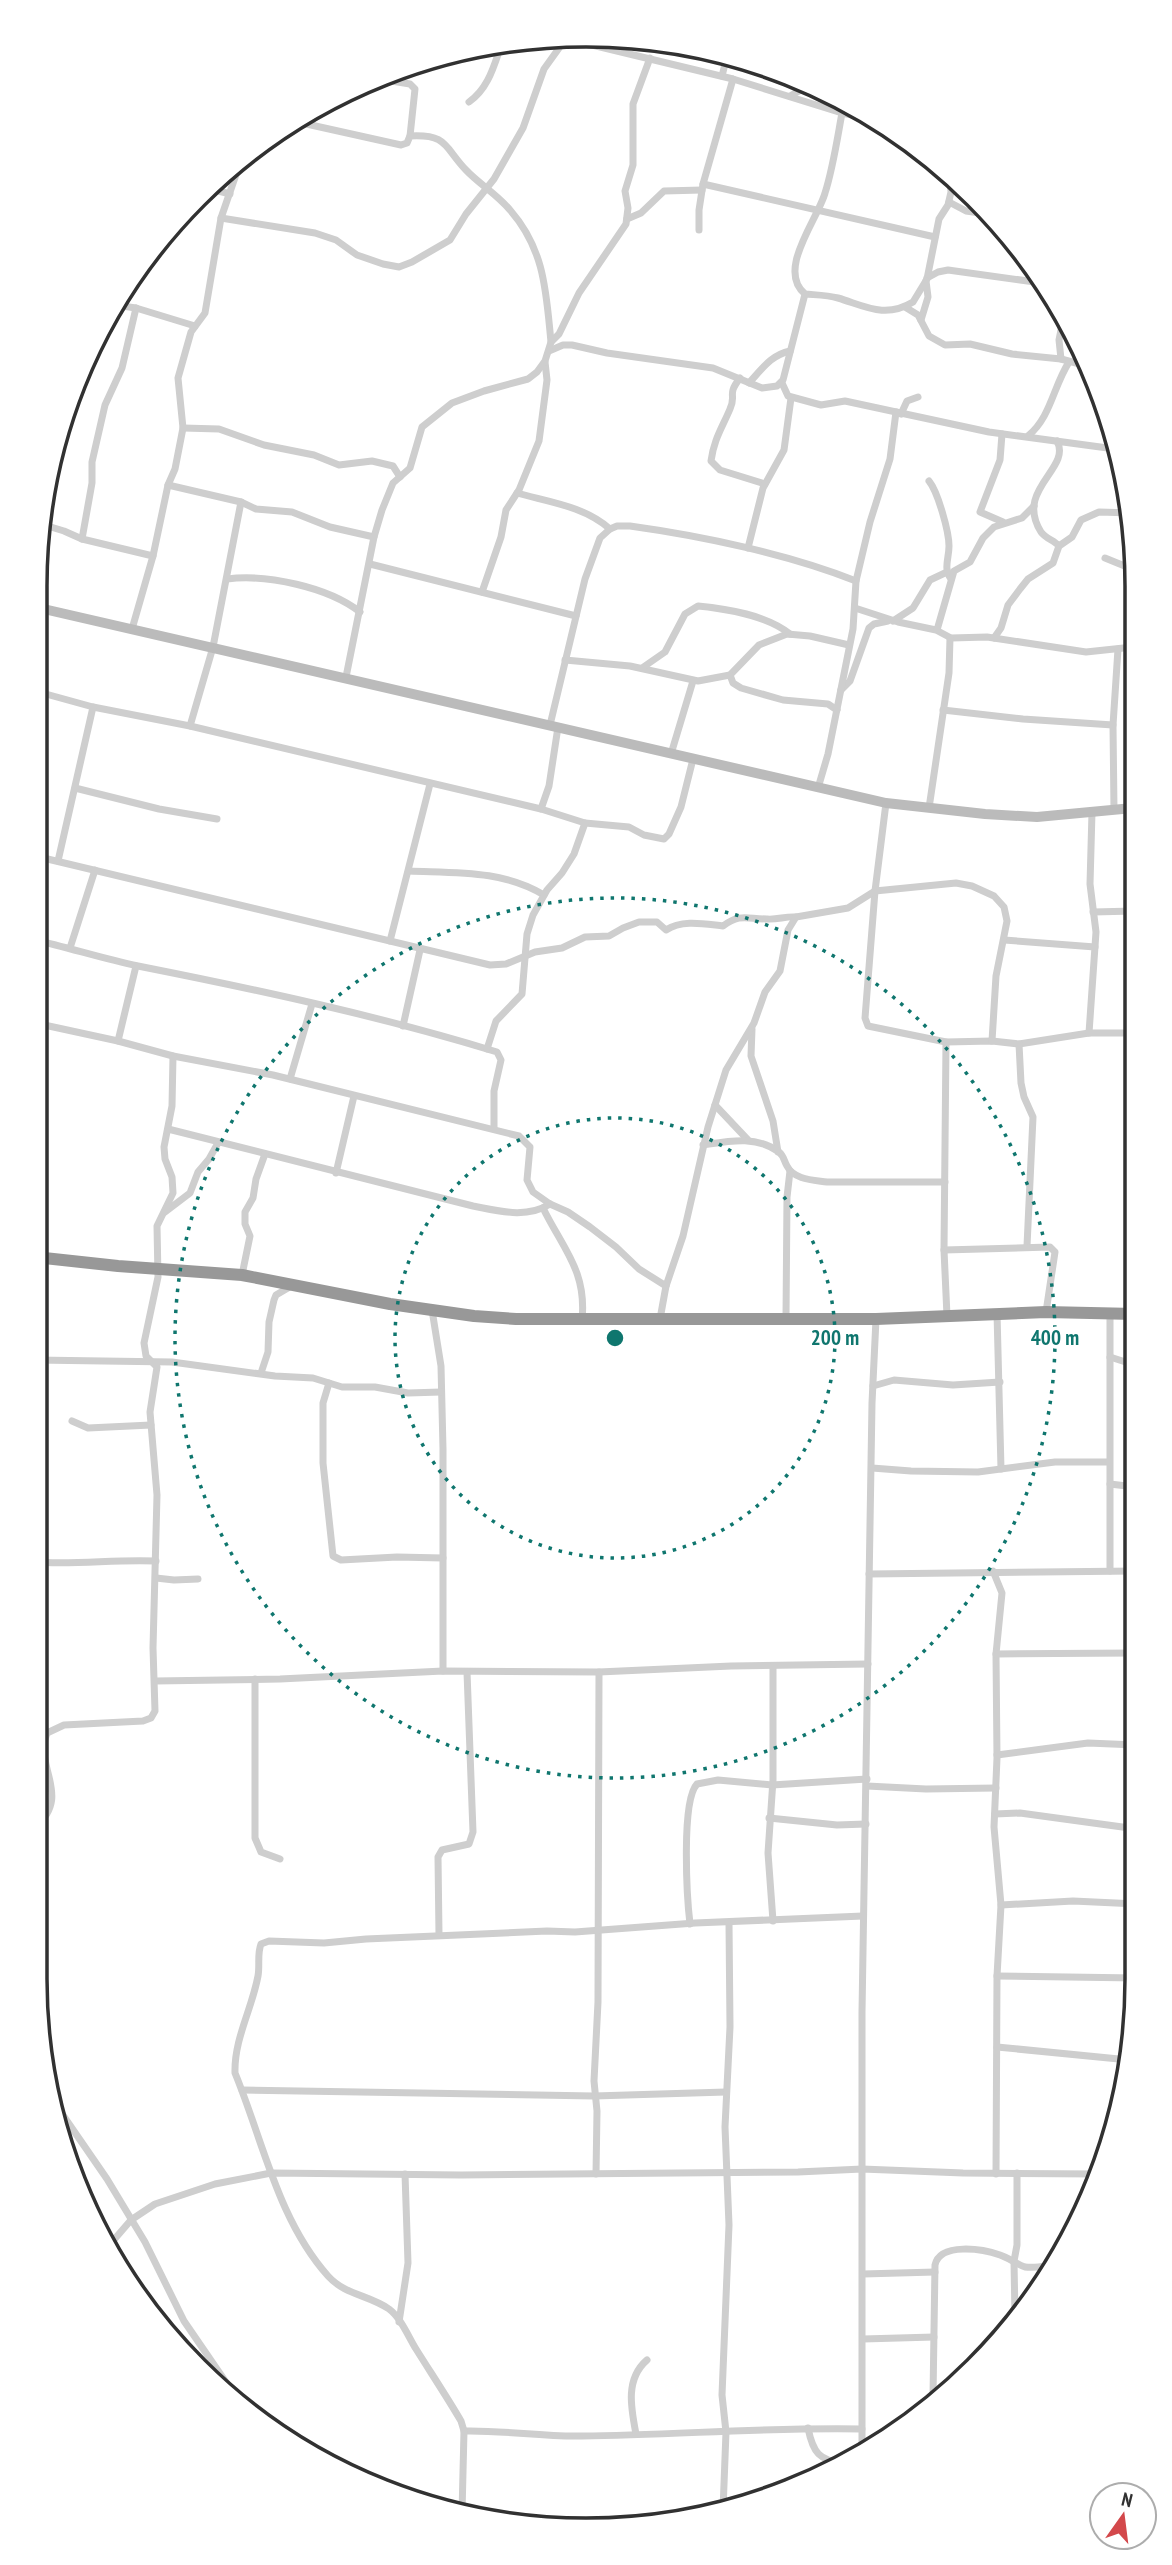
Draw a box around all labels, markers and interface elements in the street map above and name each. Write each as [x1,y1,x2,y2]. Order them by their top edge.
text: 200 m [811,1324,859,1351]
text: 400 m [1031,1324,1079,1351]
centre of rings [603,1326,627,1350]
north arrow [1088,2481,1158,2551]
text: N [1119,2487,1135,2512]

